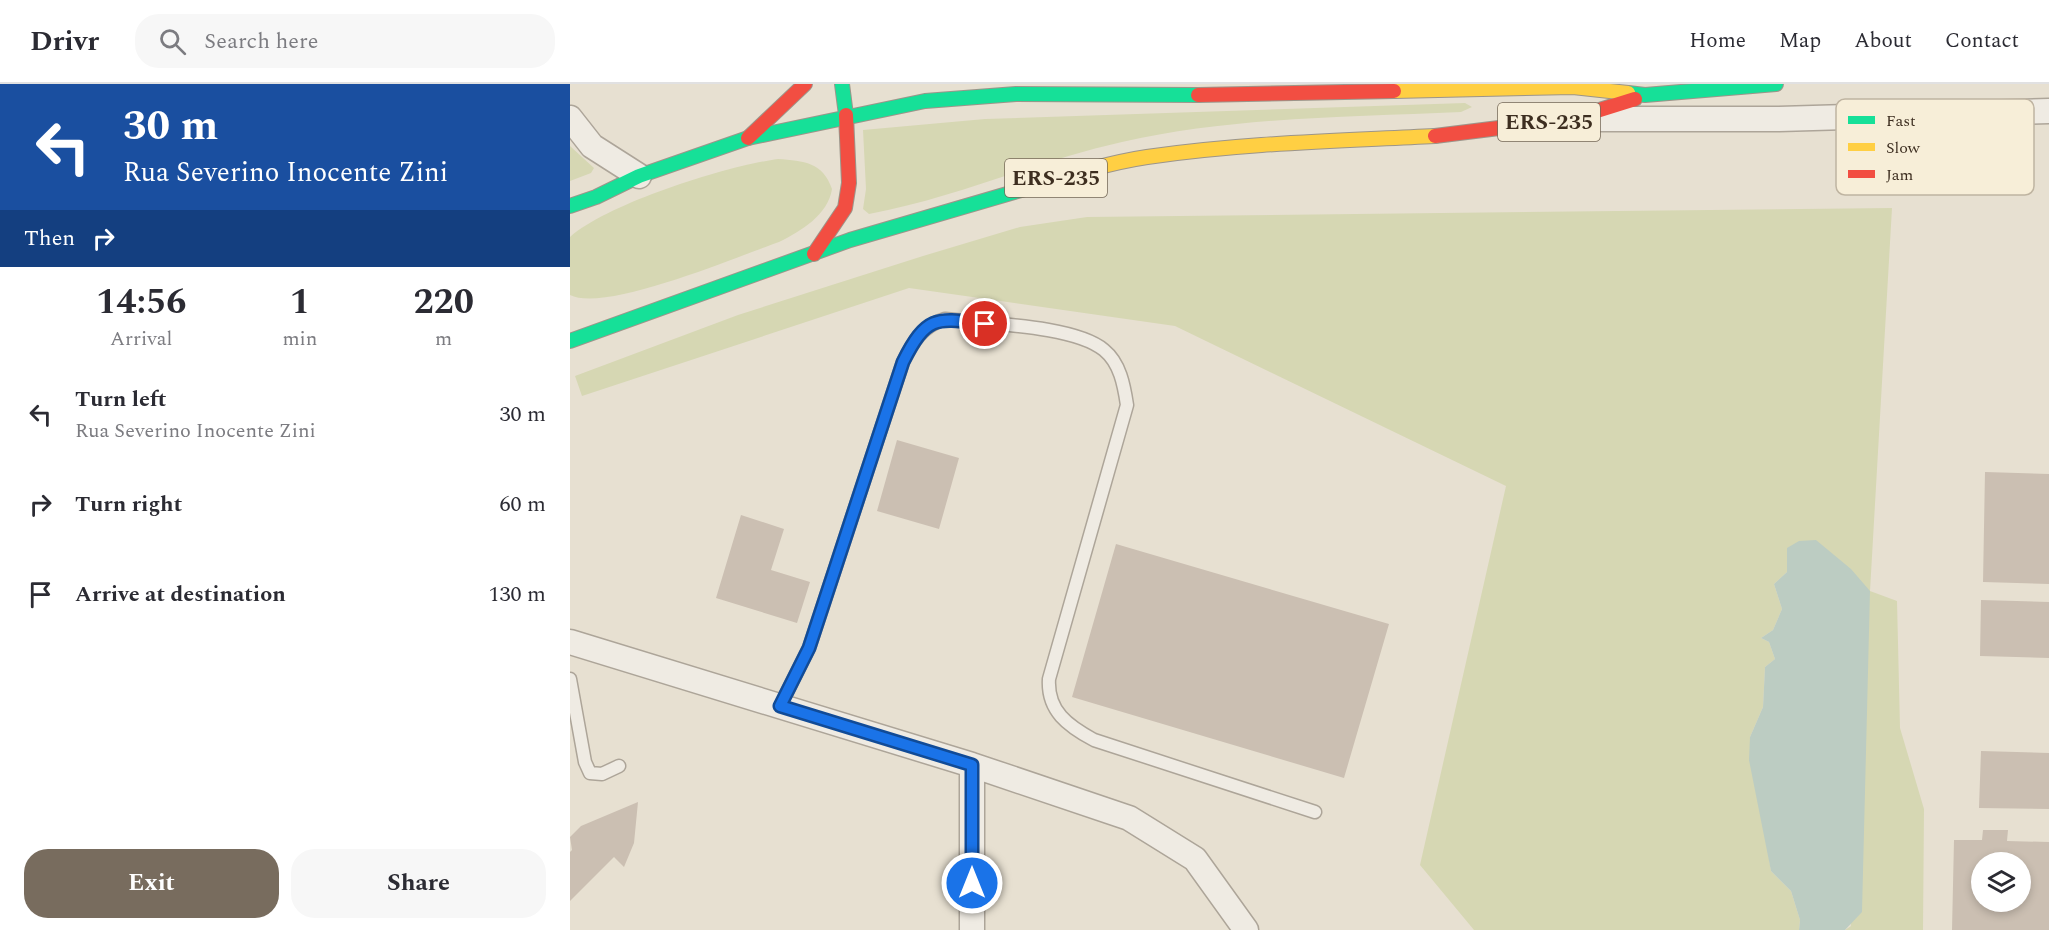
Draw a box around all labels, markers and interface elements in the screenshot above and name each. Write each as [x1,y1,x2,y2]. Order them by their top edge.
search box [135,14,555,68]
text: Drivr [30,20,99,63]
icon: search [156,25,189,58]
text: Search here [204,25,318,58]
text: Home [1689,25,1746,57]
text: Map [1779,25,1821,57]
text: About [1854,25,1912,57]
text: Contact [1945,25,2019,57]
text: 30 m [123,95,218,158]
legend [1836,99,2034,195]
road number: ERS-235 [1498,103,1600,141]
icon: left [24,108,102,186]
text: Fast [1886,109,1916,133]
text: Slow [1886,136,1921,160]
text: Rua Severino Inocente Zini [123,152,448,194]
road number: ERS-235 [1005,159,1107,197]
text: Jam [1886,163,1914,187]
text: Then [24,222,75,255]
icon: right [87,222,120,255]
text: 14:56 [96,275,186,330]
text: 1 [290,275,310,330]
text: 220 [413,275,474,330]
pin [959,298,1010,349]
icon: arrive [968,307,1001,340]
text: Arrival [110,324,172,354]
text: min [282,324,317,354]
text: m [435,324,452,354]
text: Turn left [75,383,167,416]
icon: left [24,398,57,431]
text: 30 m [500,398,546,431]
text: Rua Severino Inocente Zini [75,416,316,446]
icon: right [24,488,57,521]
text: Turn right [75,488,182,521]
text: 60 m [500,488,546,521]
icon: arrive [24,578,57,611]
text: Arrive at destination [75,578,286,611]
text: 130 m [489,578,546,611]
button: Exit [24,849,279,918]
button: Share [291,849,546,918]
position arrow [940,851,1004,915]
map controls [1971,852,2031,912]
button: layers [1971,852,2031,912]

